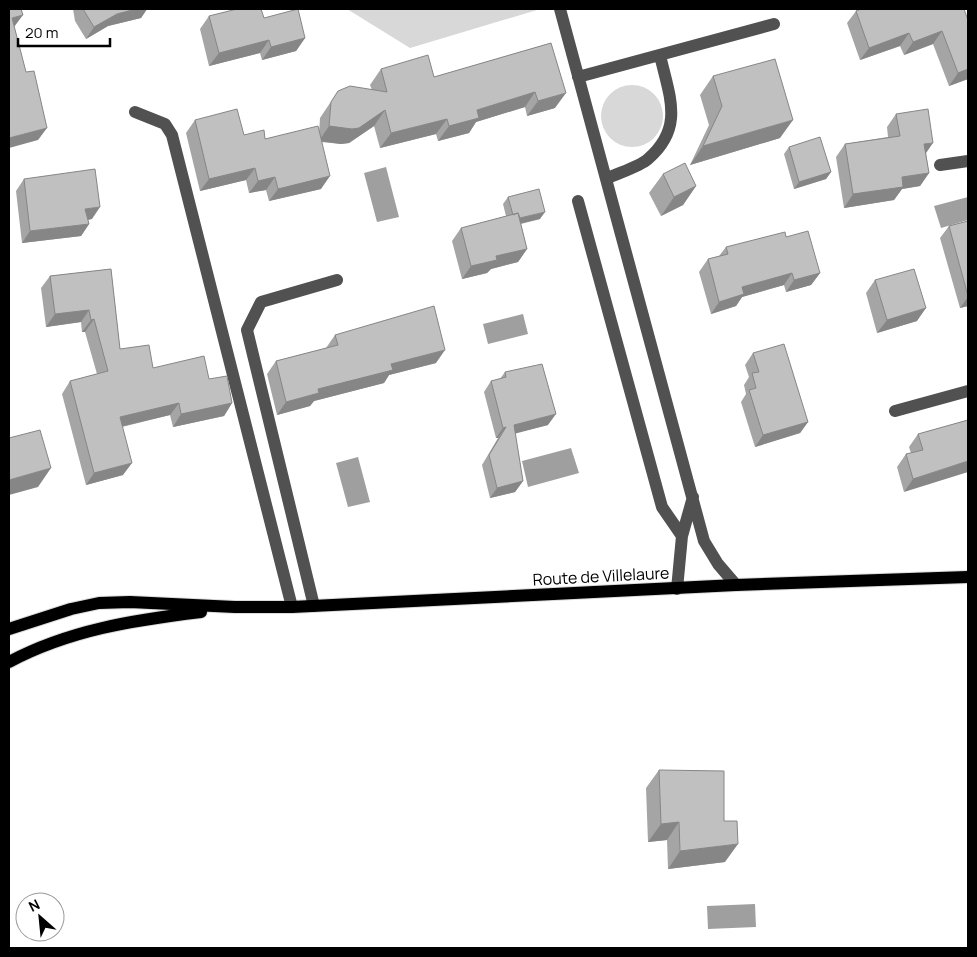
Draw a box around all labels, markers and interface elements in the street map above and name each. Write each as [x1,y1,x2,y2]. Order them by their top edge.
scale bar [18,15,110,47]
text: 20 m [25,22,58,43]
street label: Route de Villelaure [532,561,670,591]
north arrow [15,892,65,942]
text: N [25,894,43,916]

